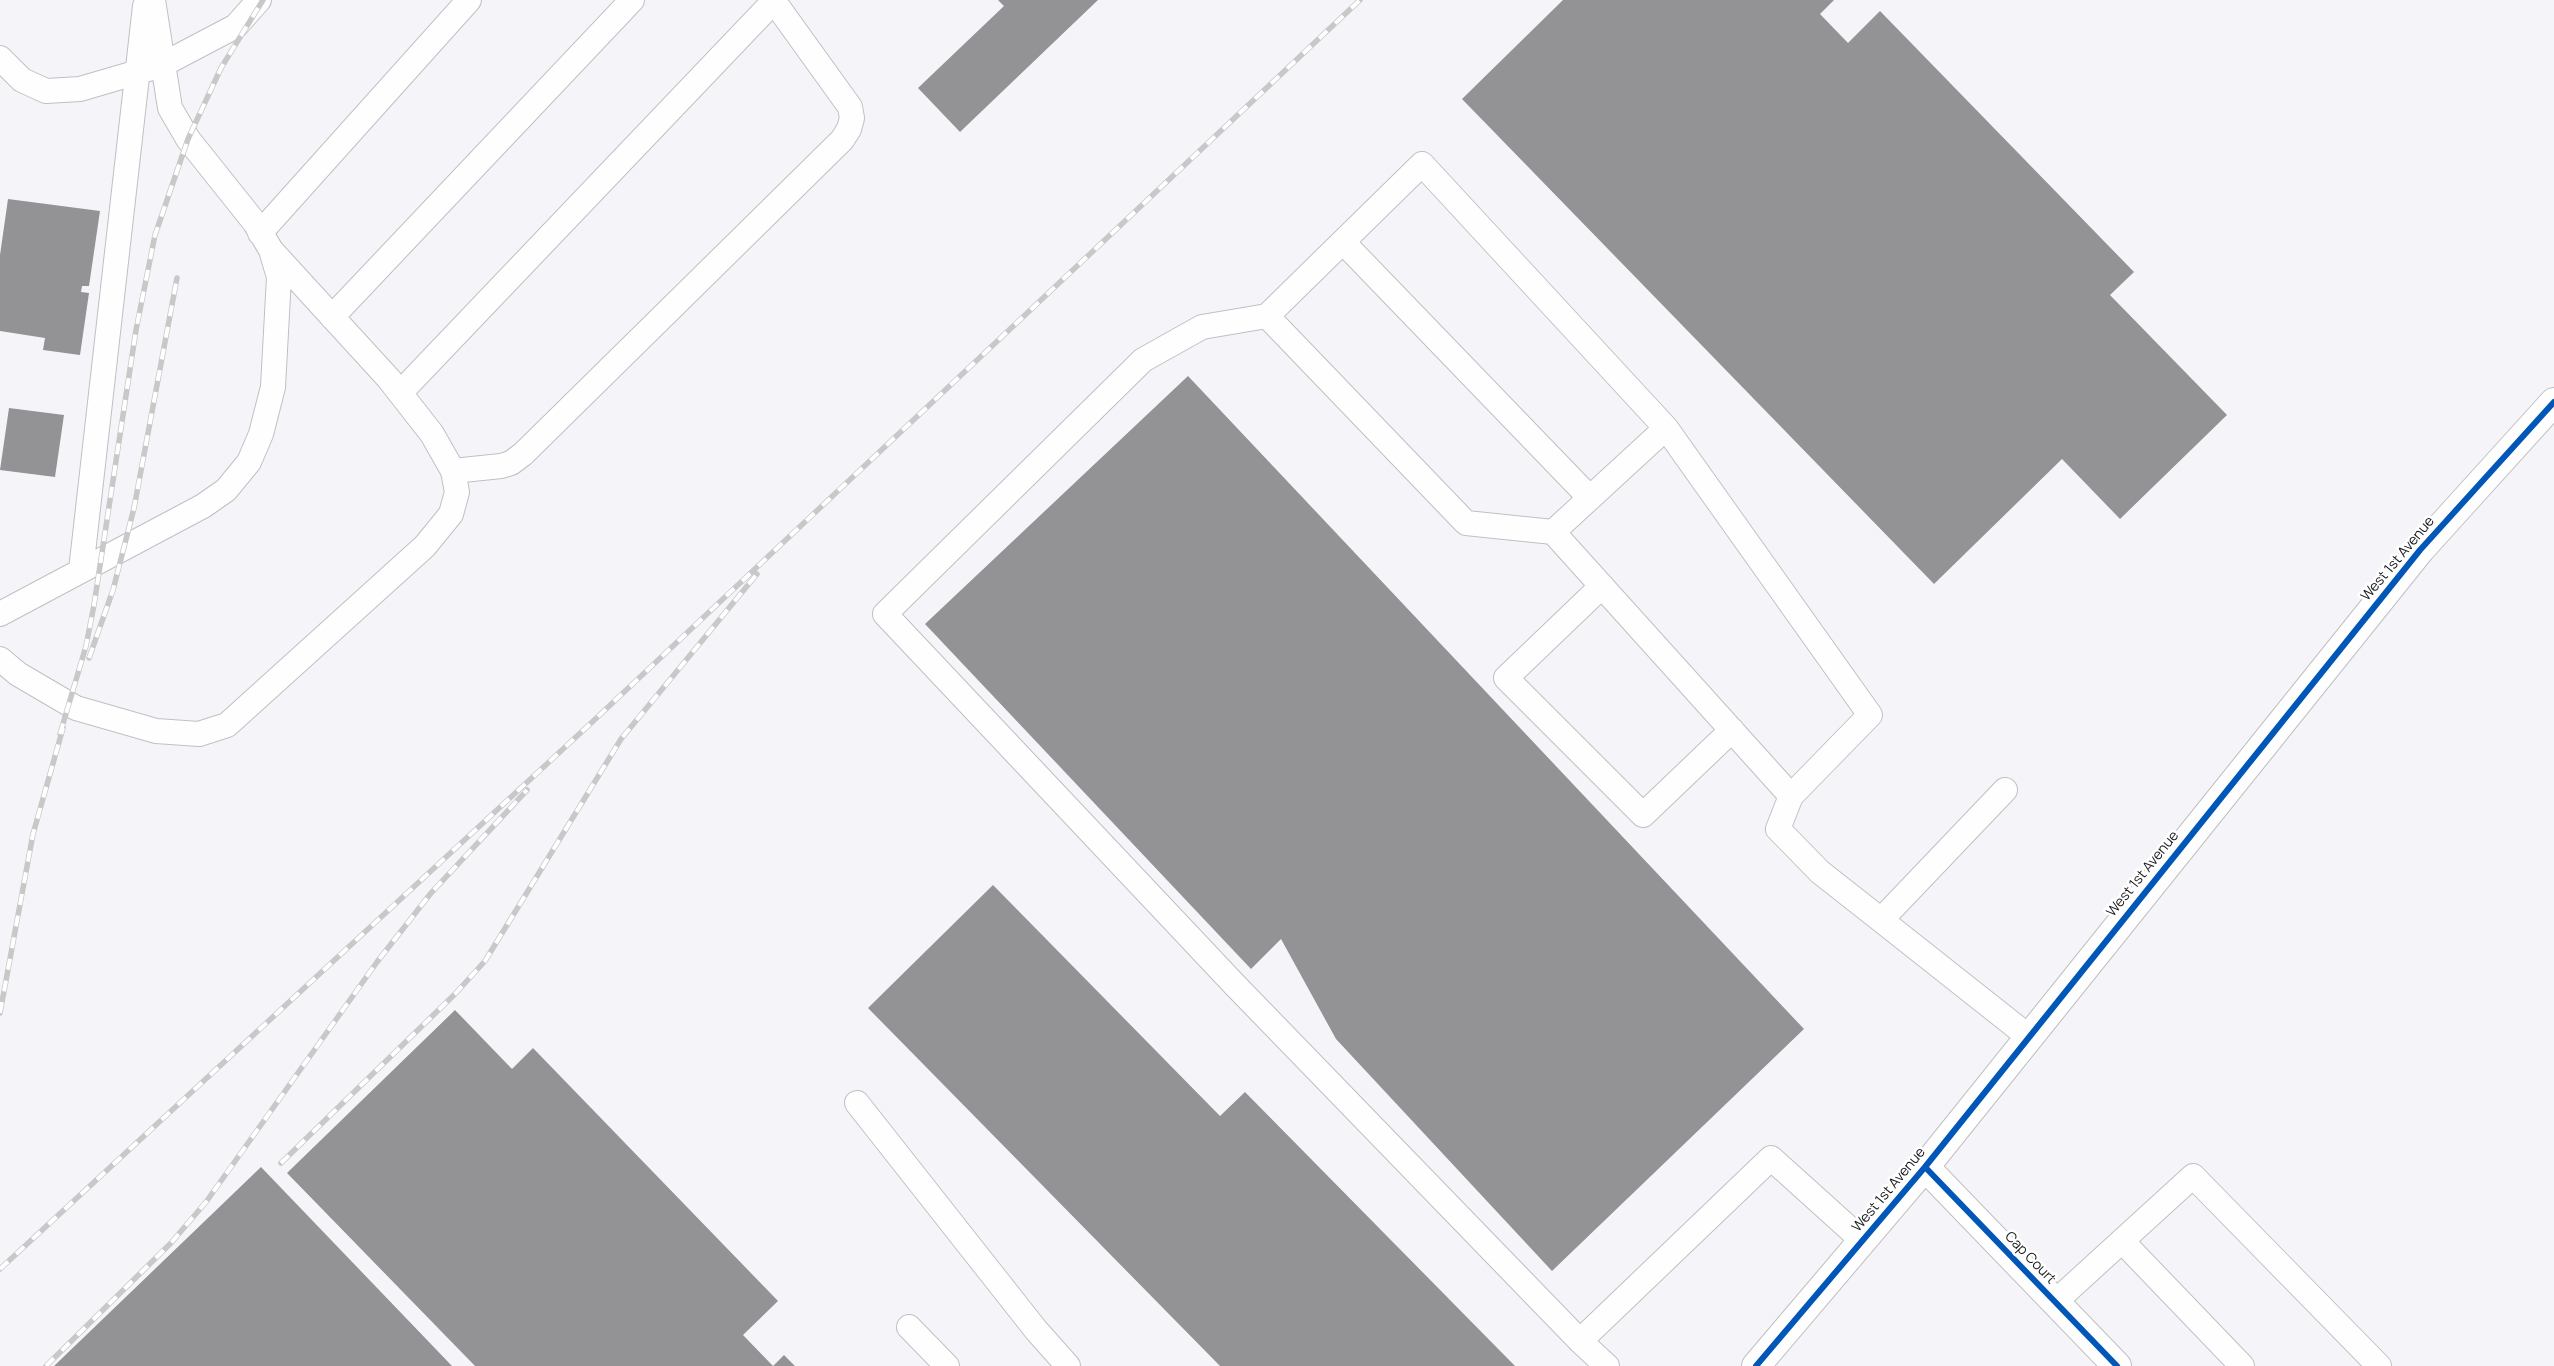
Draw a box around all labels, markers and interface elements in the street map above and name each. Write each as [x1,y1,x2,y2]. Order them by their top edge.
street label: West 1st Avenue [2358,513,2438,605]
street label: West 1st Avenue [2103,828,2183,920]
street label: West 1st Avenue [1849,1144,1929,1236]
street label: Cap Court [2001,1228,2059,1288]

